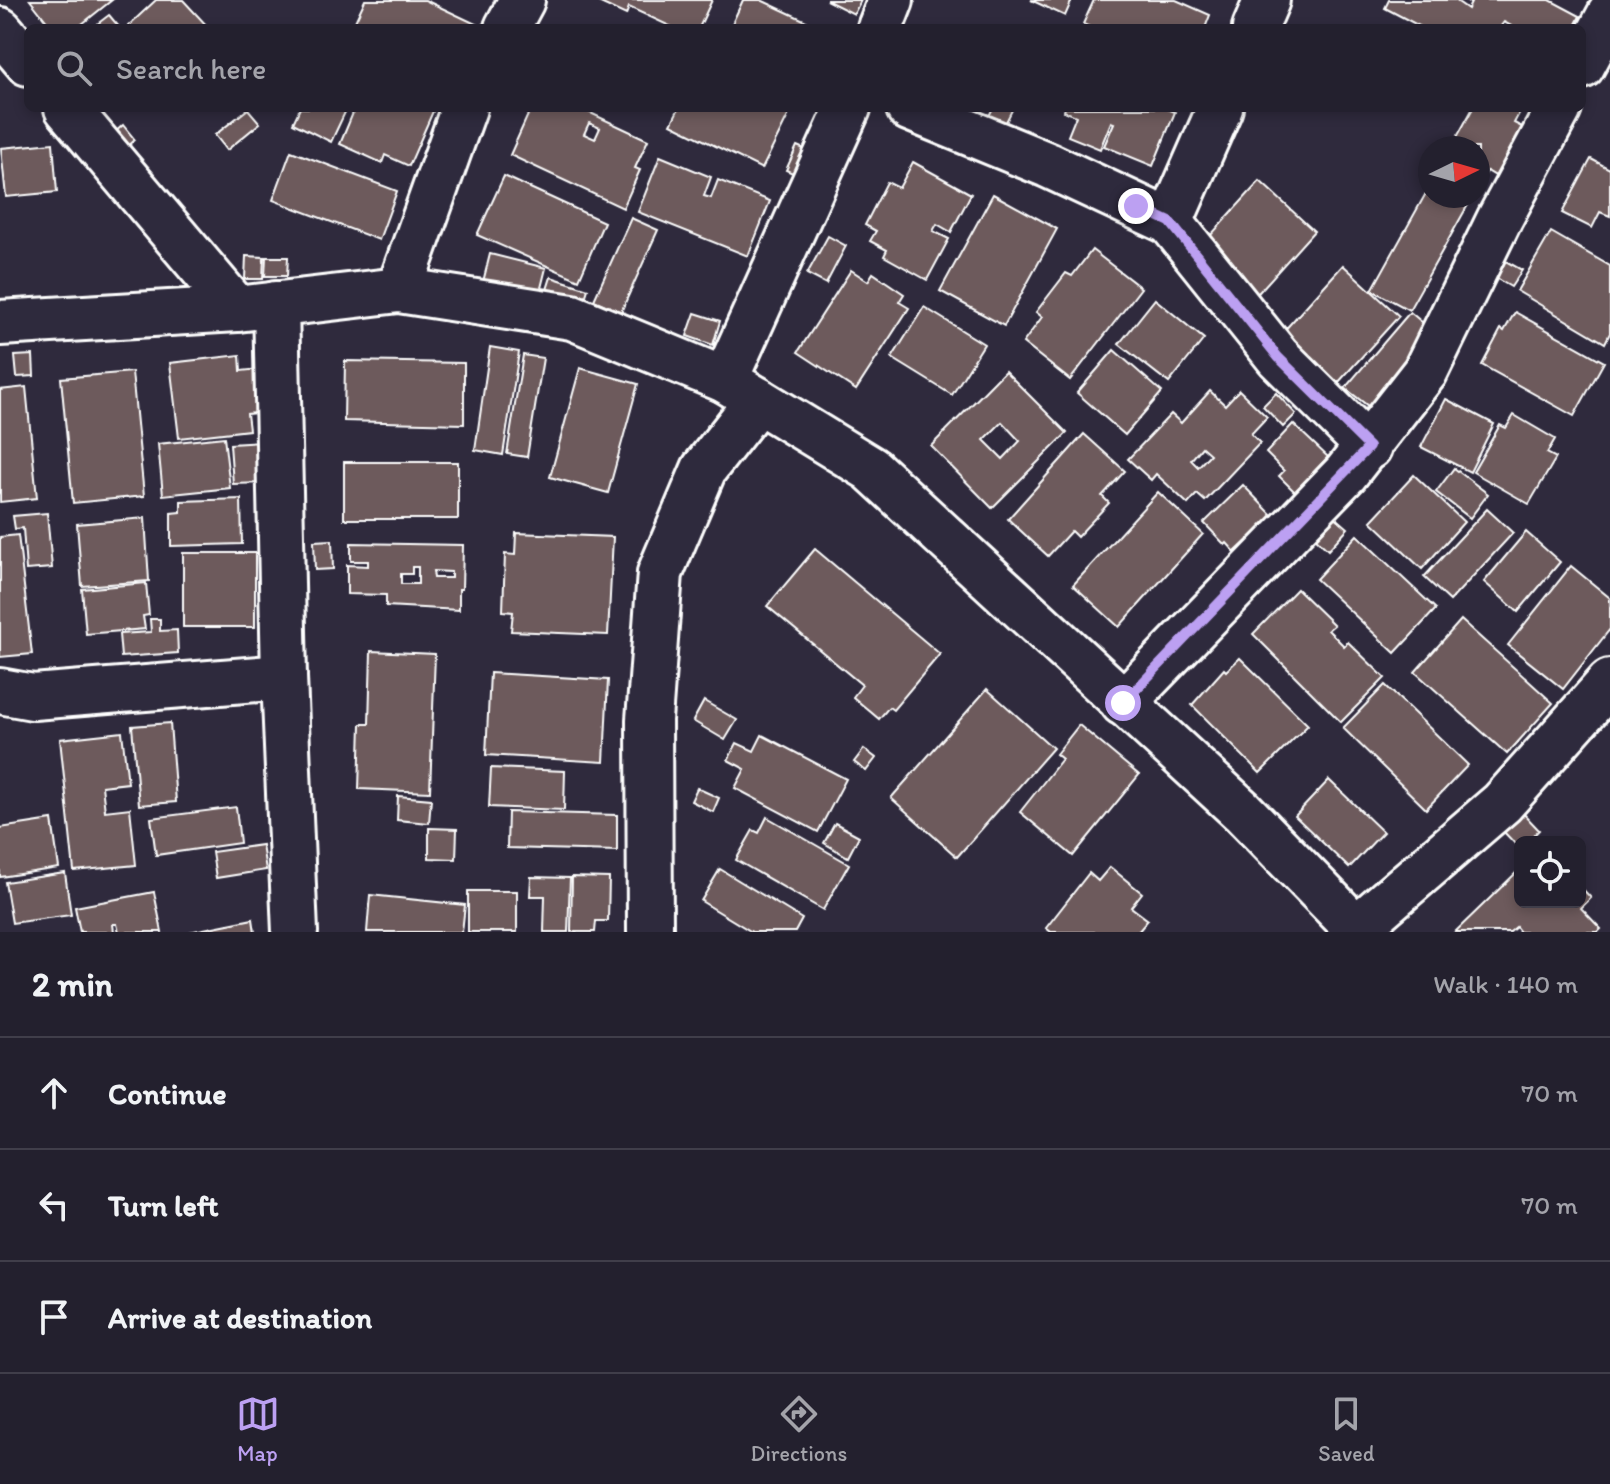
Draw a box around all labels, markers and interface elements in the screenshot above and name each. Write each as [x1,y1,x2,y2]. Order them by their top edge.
search box [24,24,1586,112]
icon: search [52,46,96,90]
text: Search here [116,50,266,87]
north arrow [1418,136,1490,208]
route end [1118,188,1154,224]
route start [1105,685,1141,721]
map controls [1514,836,1586,908]
button: locate [1514,836,1586,908]
text: 2 min [32,964,113,1005]
text: Walk · 140 m [1433,968,1578,1000]
icon: ahead [32,1071,76,1115]
text: Continue [108,1075,227,1112]
text: 70 m [1521,1077,1578,1109]
icon: left [32,1183,76,1227]
text: Turn left [108,1187,219,1224]
text: 70 m [1521,1189,1578,1221]
icon: arrive [32,1295,76,1339]
text: Arrive at destination [108,1299,372,1336]
tab: Map [236,1392,280,1467]
tab: Directions [751,1392,847,1467]
tab: Saved [1318,1392,1374,1467]

